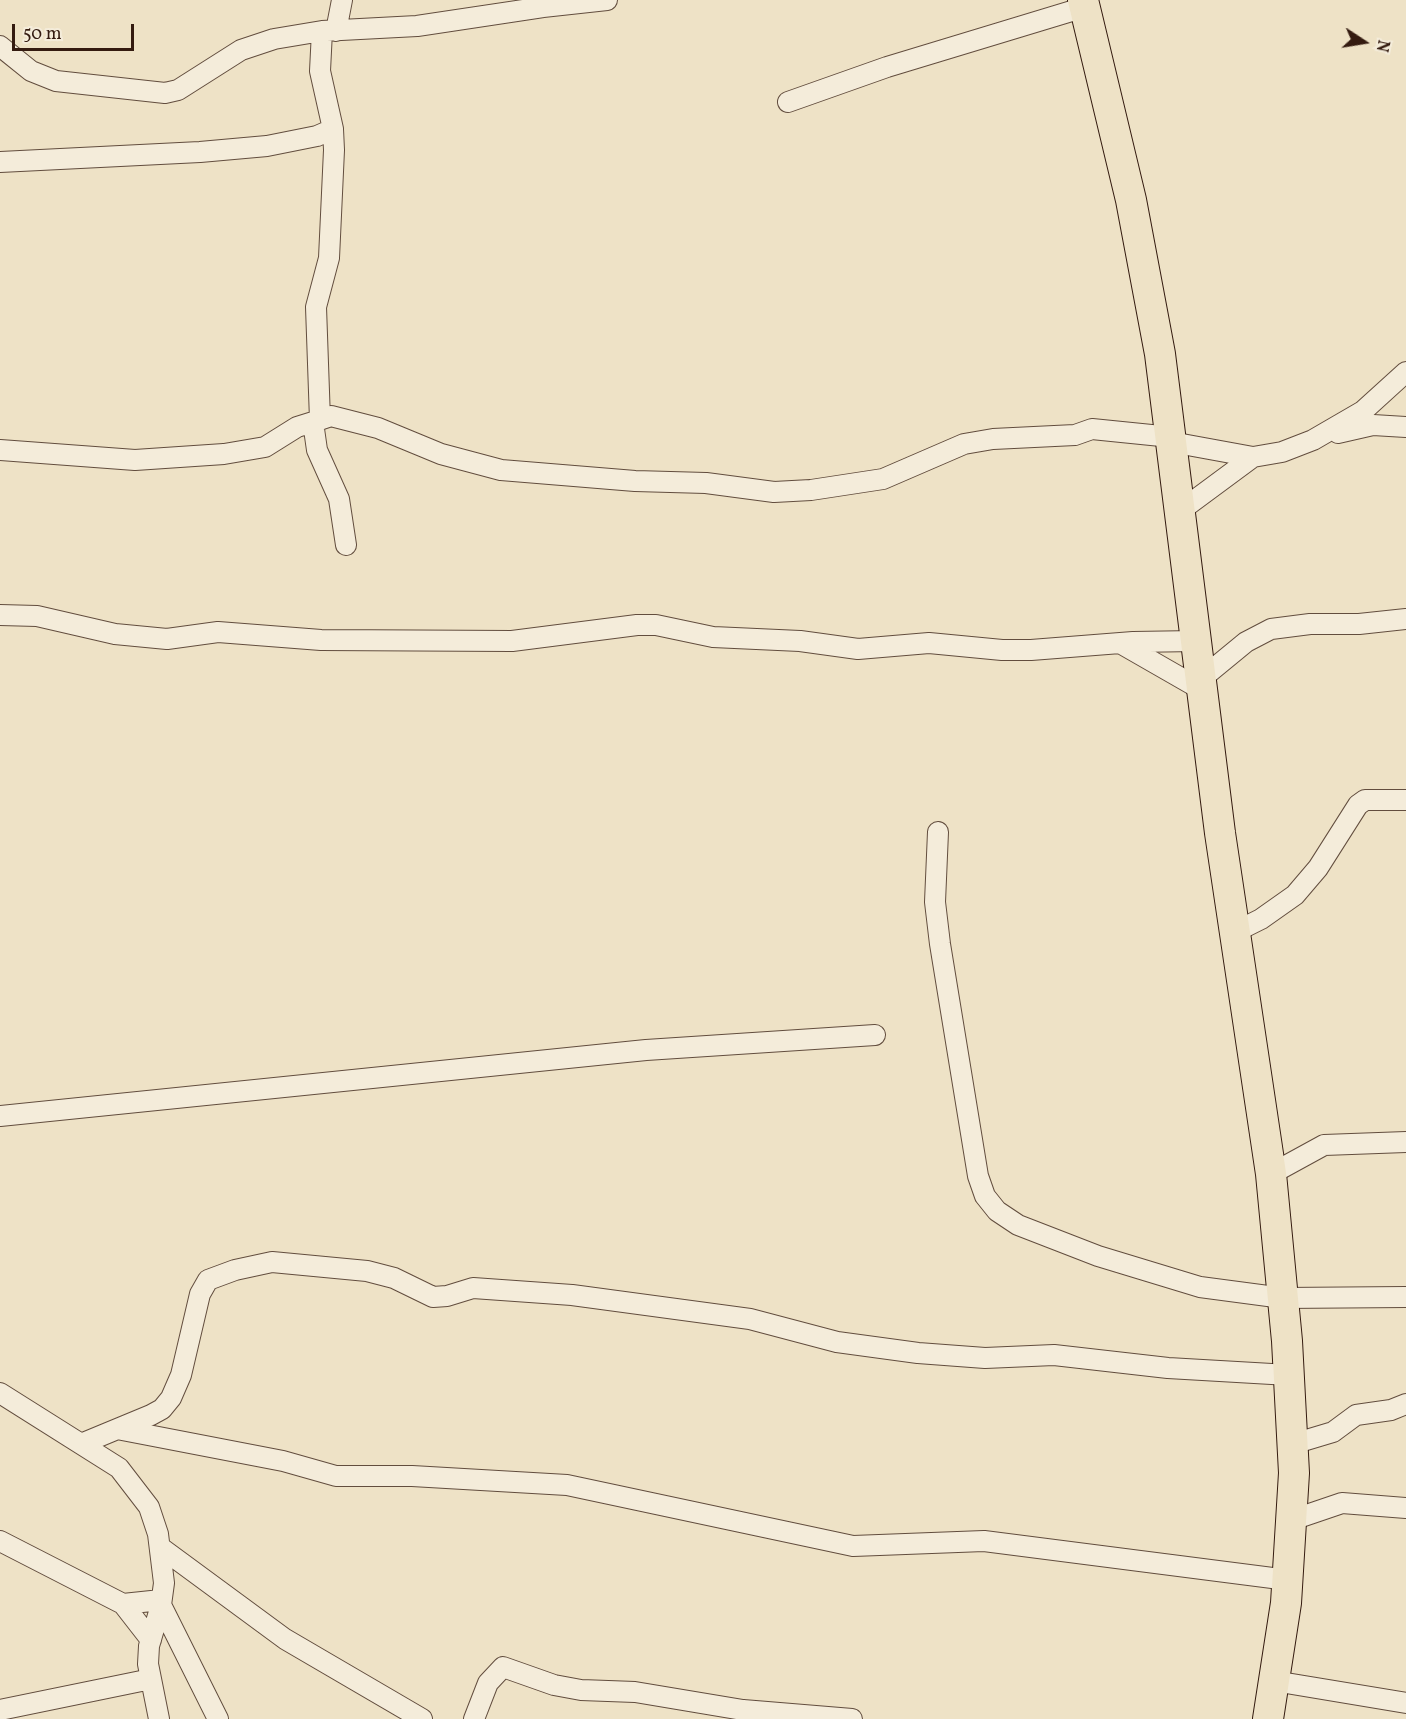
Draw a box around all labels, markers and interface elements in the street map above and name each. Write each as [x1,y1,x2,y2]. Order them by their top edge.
scale bar [15,12,136,50]
north arrow [1334,12,1394,72]
text: 50 m [23,22,62,47]
text: N [1370,38,1394,54]

